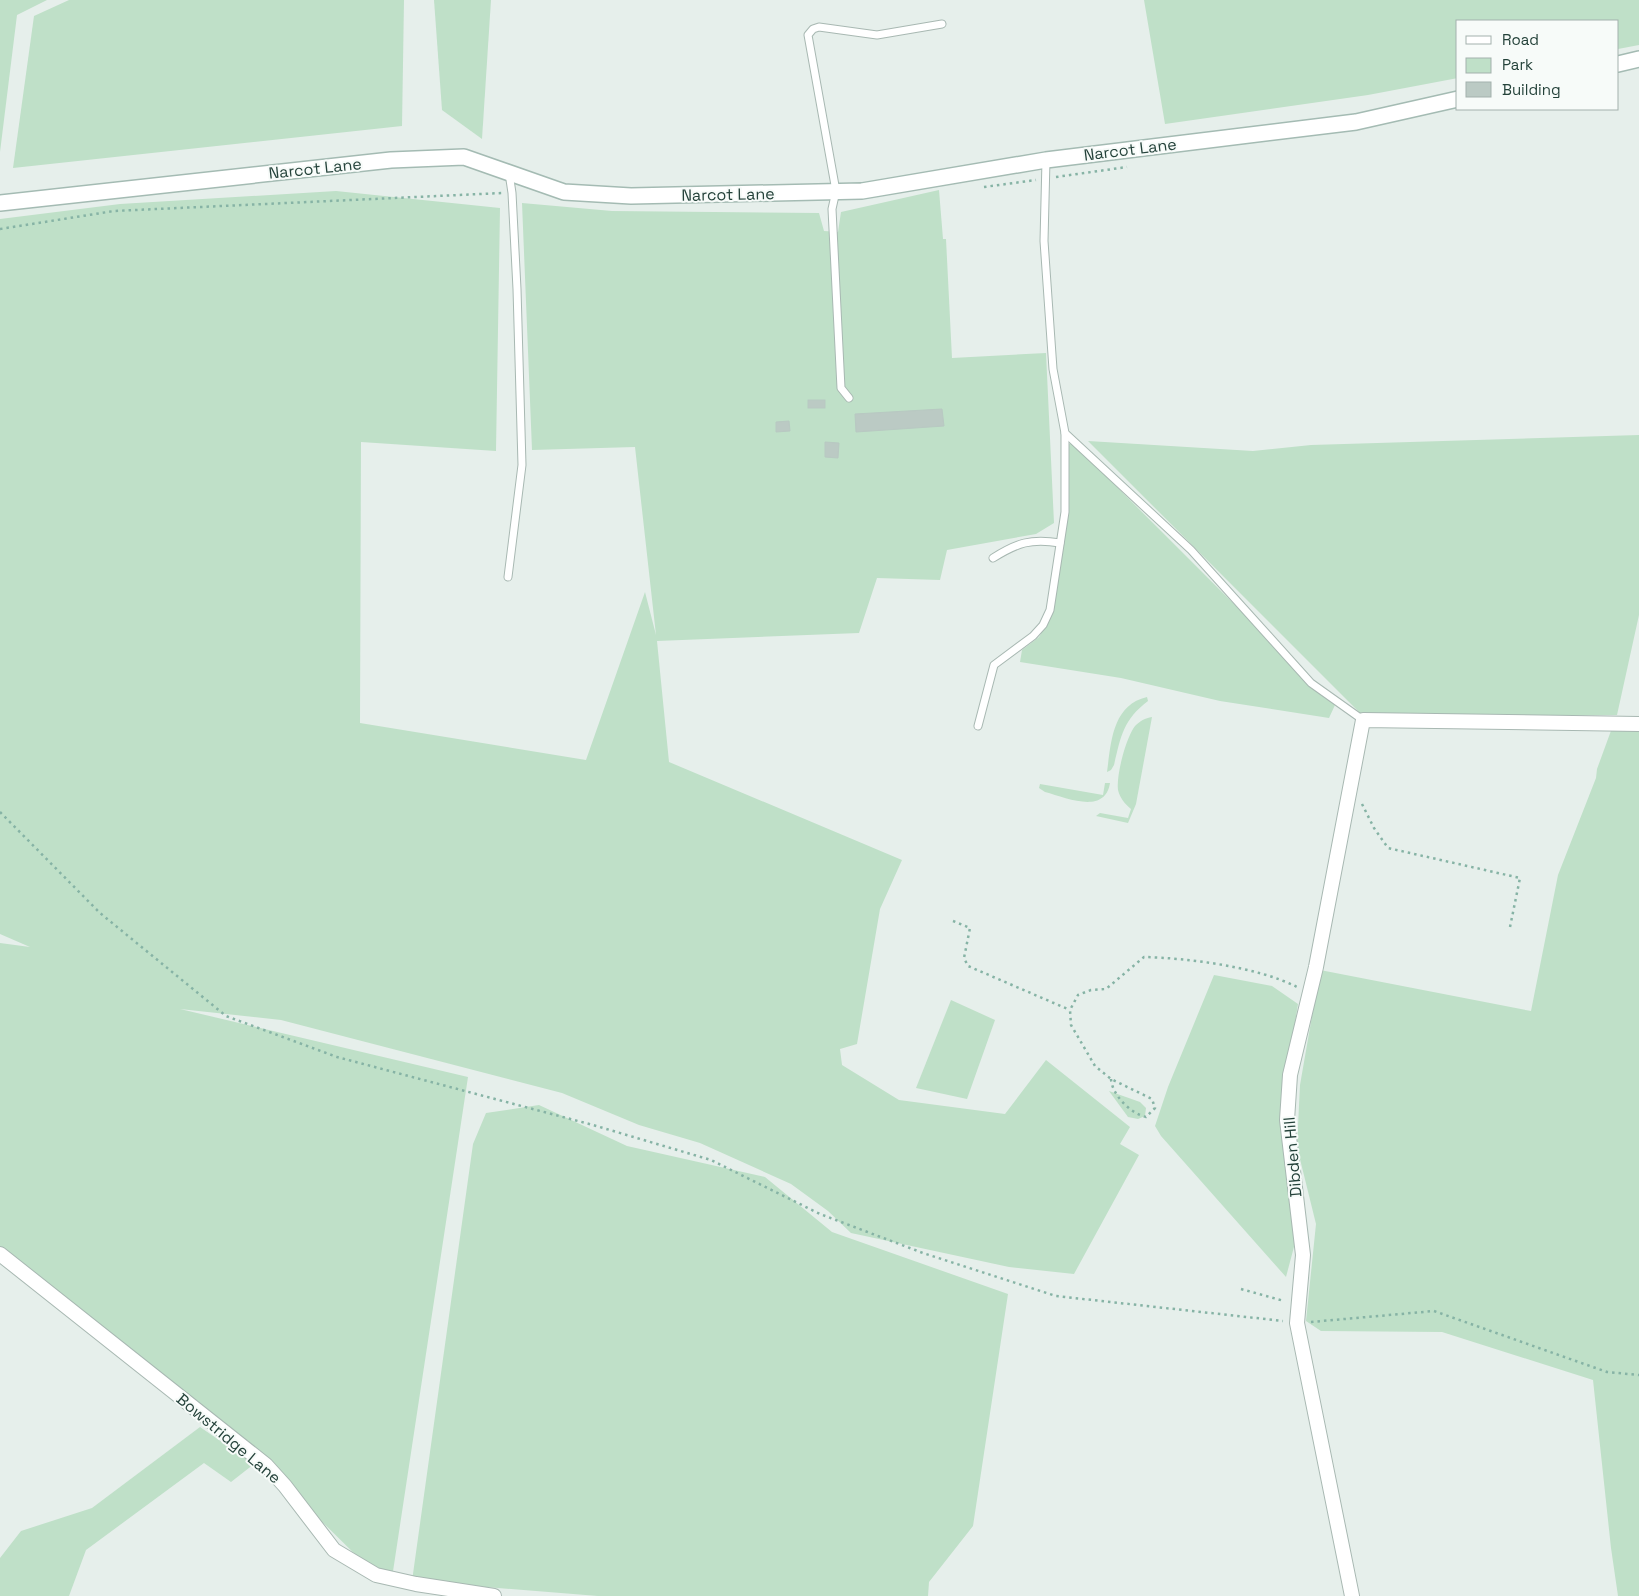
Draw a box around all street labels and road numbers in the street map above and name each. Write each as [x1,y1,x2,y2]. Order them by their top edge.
street label: Narcot Lane [1082,133,1178,166]
street label: Narcot Lane [268,153,363,184]
street label: Narcot Lane [681,183,775,206]
street label: Dibden Hill [1279,1116,1306,1198]
street label: Bowstridge Lane [172,1389,285,1488]

